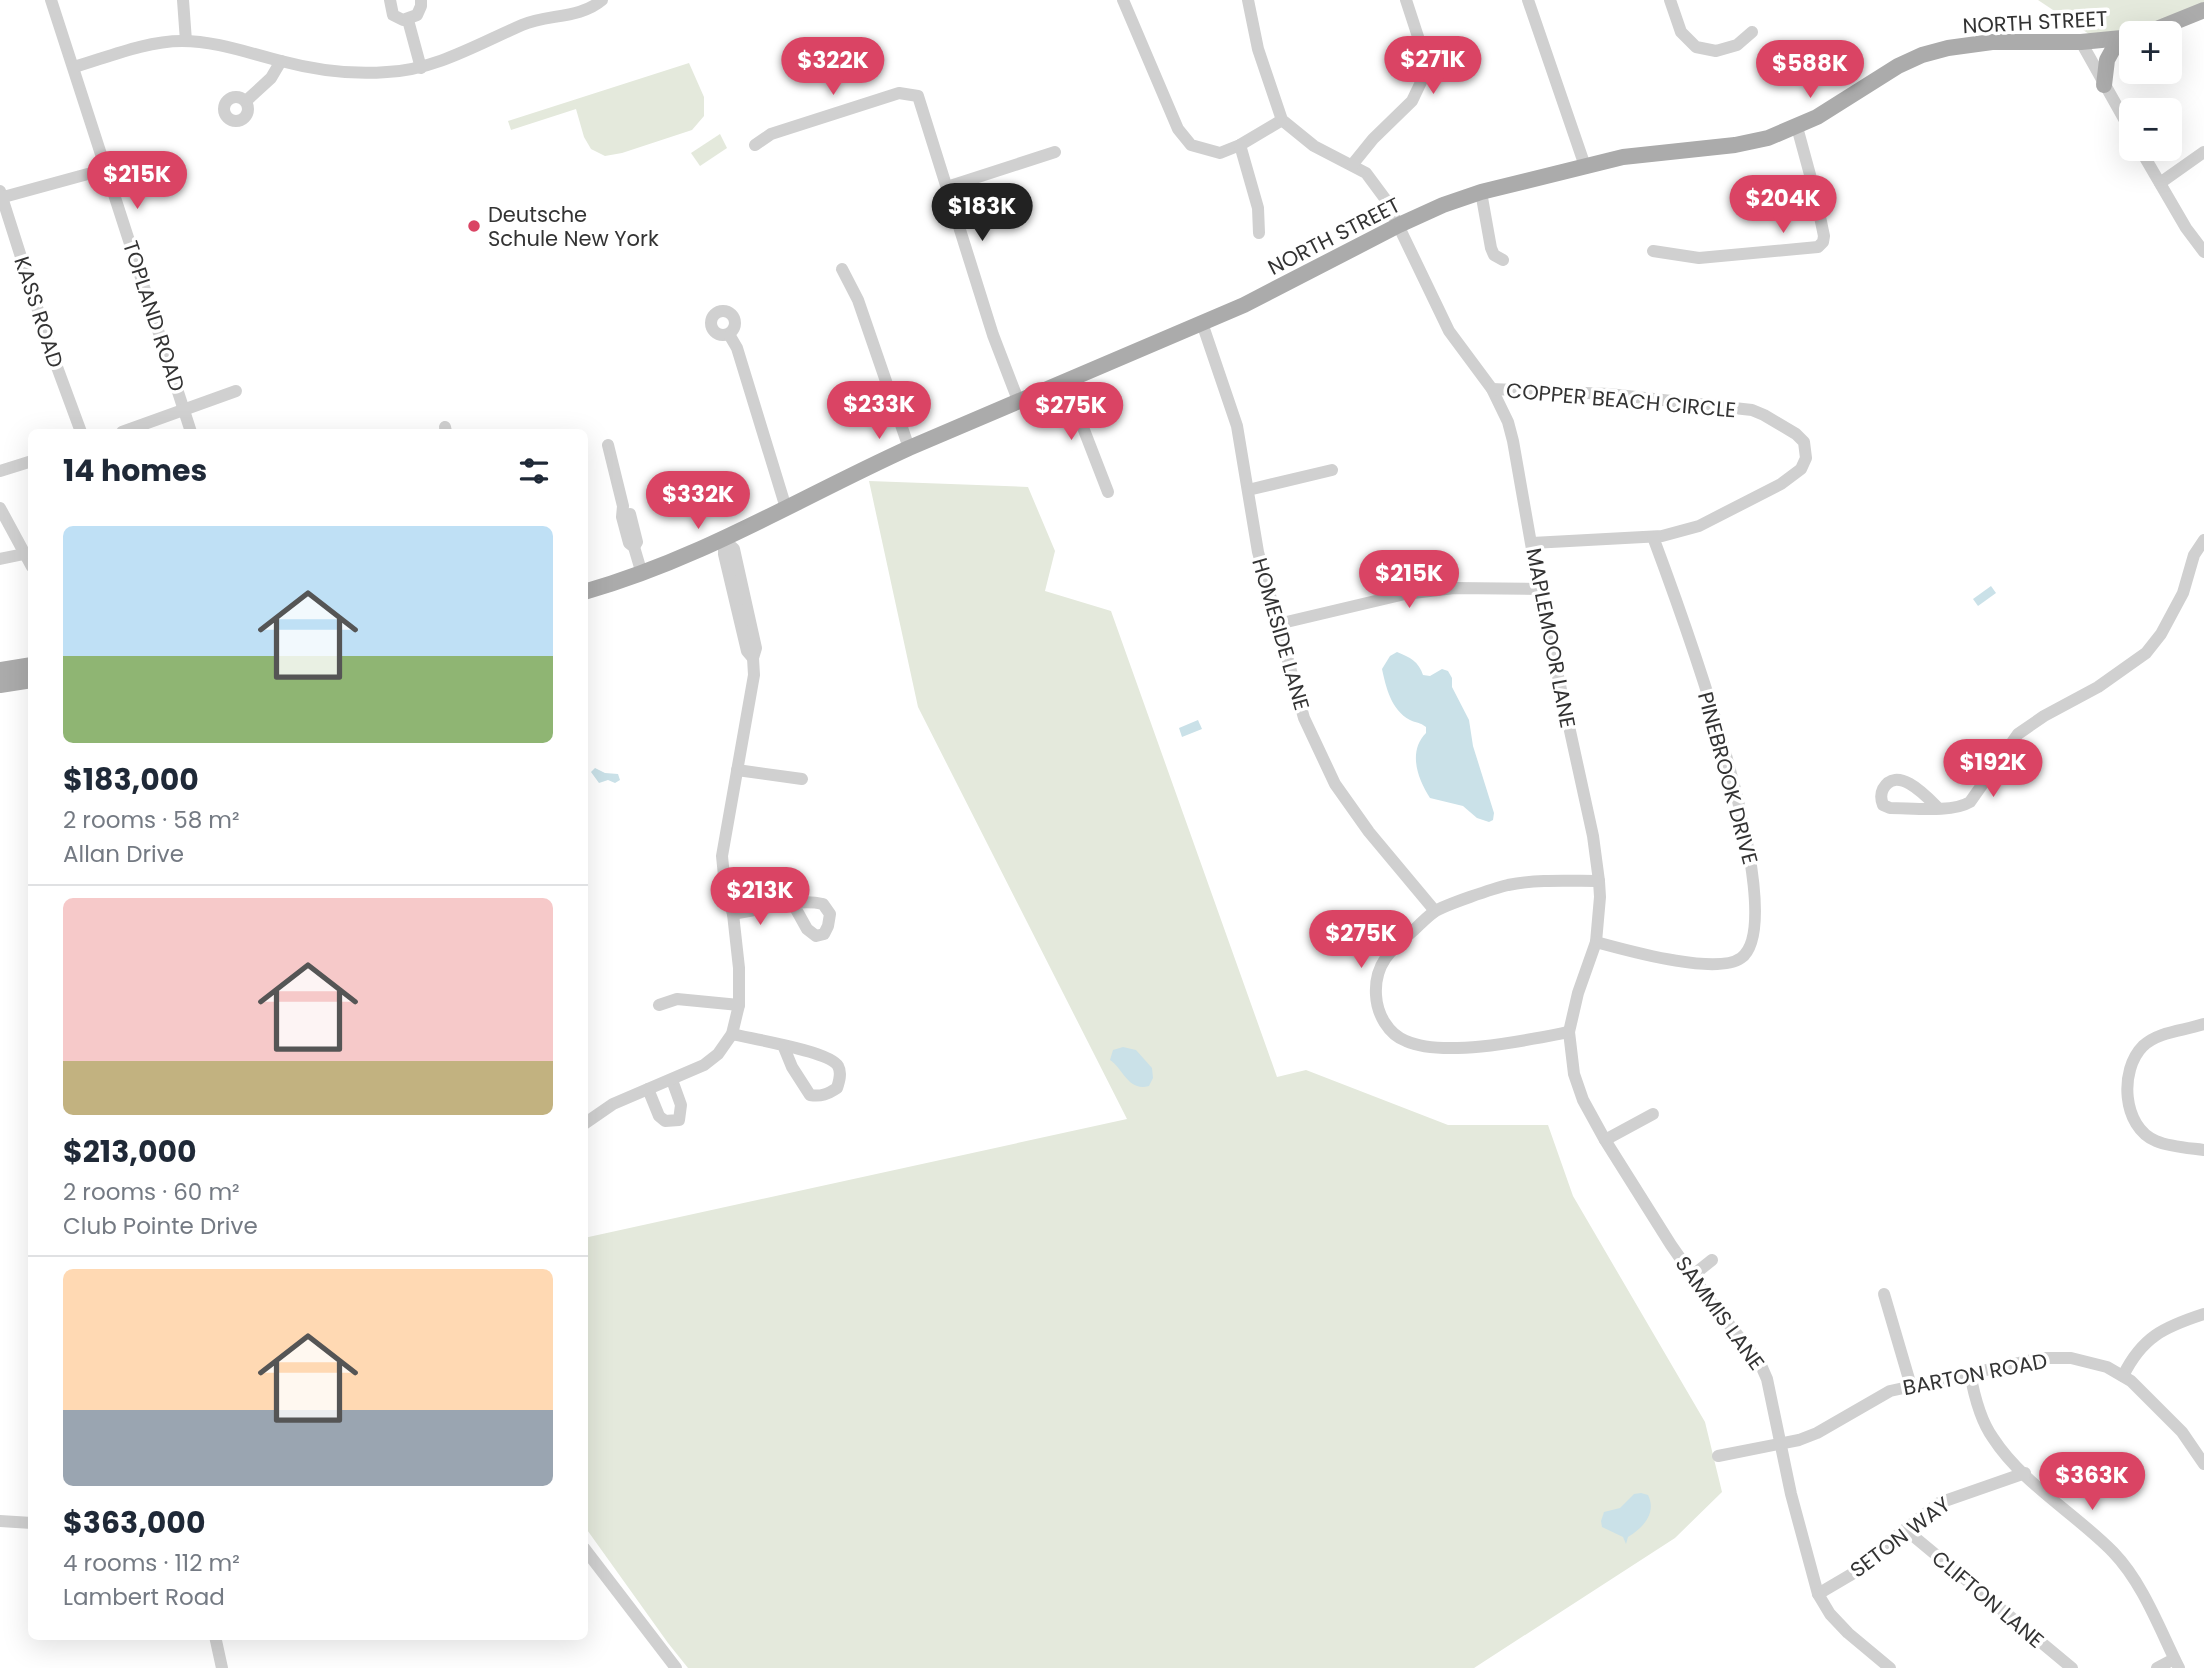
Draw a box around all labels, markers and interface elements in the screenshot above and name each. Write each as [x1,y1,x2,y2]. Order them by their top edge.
street label: NORTH STREET [1962,4,2108,40]
map controls [2119,21,2182,161]
button: + [2119,21,2182,84]
pin: $271K [1384,36,1482,96]
pin: $322K [784,38,882,97]
pin: $588K [1761,41,1859,100]
text: $271K [1400,43,1466,75]
text: $322K [797,44,869,76]
text: $588K [1772,47,1848,79]
button: − [2119,98,2182,161]
pin: $215K [88,152,186,211]
text: $215K [103,158,171,190]
pin: $204K [1734,176,1832,235]
text: $204K [1746,182,1820,214]
pin: $183K [933,184,1031,243]
text: $183K [948,190,1016,222]
street label: NORTH STREET [1263,190,1405,282]
place label: Deutsche Schule New York [488,200,659,253]
marker: Deutsche Schule New York [466,218,482,234]
street label: TOPLAND ROAD [116,237,192,395]
street label: KASS ROAD [7,253,71,371]
street label: COPPER BEACH CIRCLE [1505,376,1737,424]
pin: $233K [830,382,928,441]
pin: $275K [1022,382,1120,442]
text: $233K [843,388,915,420]
text: $275K [1035,389,1107,421]
text: 14 homes [63,449,207,492]
icon: filters [515,452,553,490]
pin: $332K [649,472,747,531]
text: $332K [662,478,734,510]
street label: MAPLEMOOR LANE [1519,546,1583,730]
pin: $215K [1360,550,1458,610]
street label: HOMESIDE LANE [1245,554,1317,714]
text: $215K [1375,557,1443,589]
icon: home [245,572,371,698]
street label: PINEBROOK DRIVE [1691,689,1765,867]
pin: $192K [1944,740,2042,799]
text: $192K [1959,746,2027,778]
text: $183,000 [63,758,199,801]
text: 2 rooms · 58 m² [63,804,240,836]
text: Allan Drive [63,838,184,870]
pin: $213K [711,867,809,927]
text: $213K [727,874,793,906]
pin: $275K [1312,911,1410,970]
text: $275K [1325,917,1397,949]
icon: home [245,944,371,1070]
text: $213,000 [63,1130,197,1173]
text: 2 rooms · 60 m² [63,1176,240,1208]
text: Club Pointe Drive [63,1210,258,1242]
street label: SAMMIS LANE [1669,1250,1771,1376]
icon: home [245,1315,371,1441]
street label: BARTON ROAD [1900,1346,2050,1402]
pin: $363K [2043,1452,2141,1512]
text: $363K [2055,1459,2129,1491]
street label: SETON WAY [1844,1490,1956,1584]
text: $363,000 [63,1501,205,1544]
street label: CLIFTON LANE [1926,1544,2050,1654]
text: 4 rooms · 112 m² [63,1547,240,1579]
text: Lambert Road [63,1581,225,1613]

